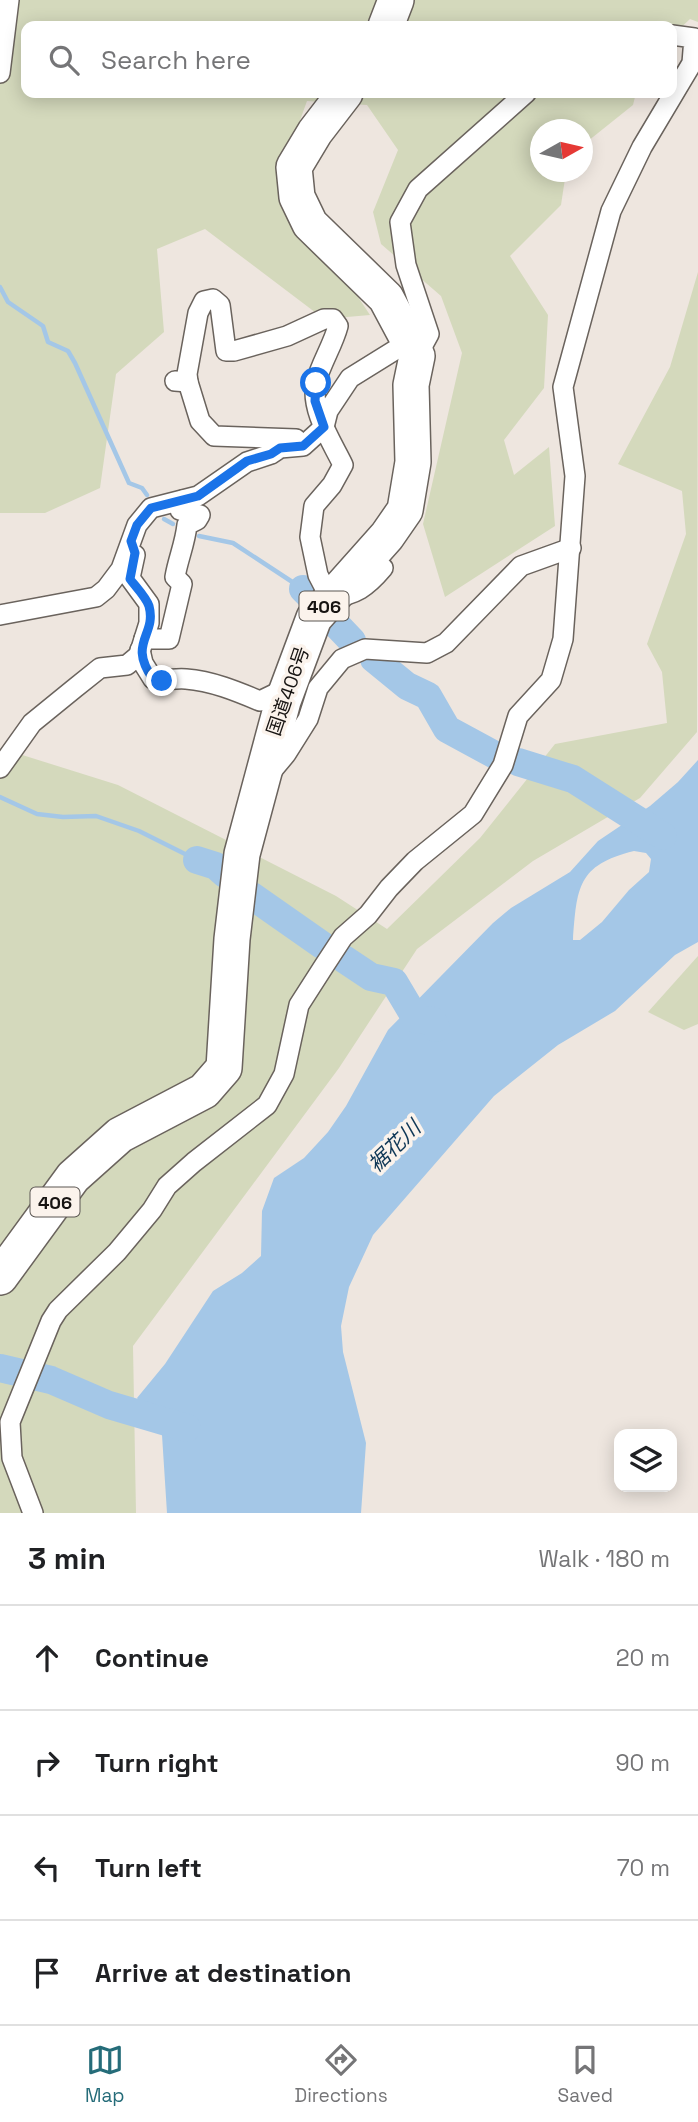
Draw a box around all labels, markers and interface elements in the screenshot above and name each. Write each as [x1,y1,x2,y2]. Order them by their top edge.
search box [21,21,677,98]
icon: search [45,41,83,79]
text: Search here [101,43,251,77]
north arrow [530,119,593,182]
route start [300,367,331,398]
road number: 406 [300,592,348,620]
street label: 国道406号 [261,643,315,739]
route end [146,665,177,696]
water label: 裾花川 [362,1113,427,1178]
road number: 406 [30,1188,80,1217]
map controls [614,1429,677,1492]
button: layers [614,1429,677,1492]
text: 3 min [28,1539,106,1578]
text: Walk · 180 m [538,1544,670,1574]
icon: ahead [28,1639,66,1677]
text: Continue [95,1641,209,1675]
text: 20 m [616,1643,670,1673]
icon: right [28,1744,66,1782]
text: Turn right [95,1746,219,1780]
text: 90 m [615,1748,670,1778]
icon: left [28,1849,66,1887]
text: Turn left [95,1851,202,1885]
text: 70 m [617,1853,670,1883]
icon: arrive [28,1954,66,1992]
text: Arrive at destination [95,1956,352,1990]
tab: Map [85,2041,125,2108]
tab: Directions [295,2041,388,2108]
tab: Saved [558,2041,613,2108]

